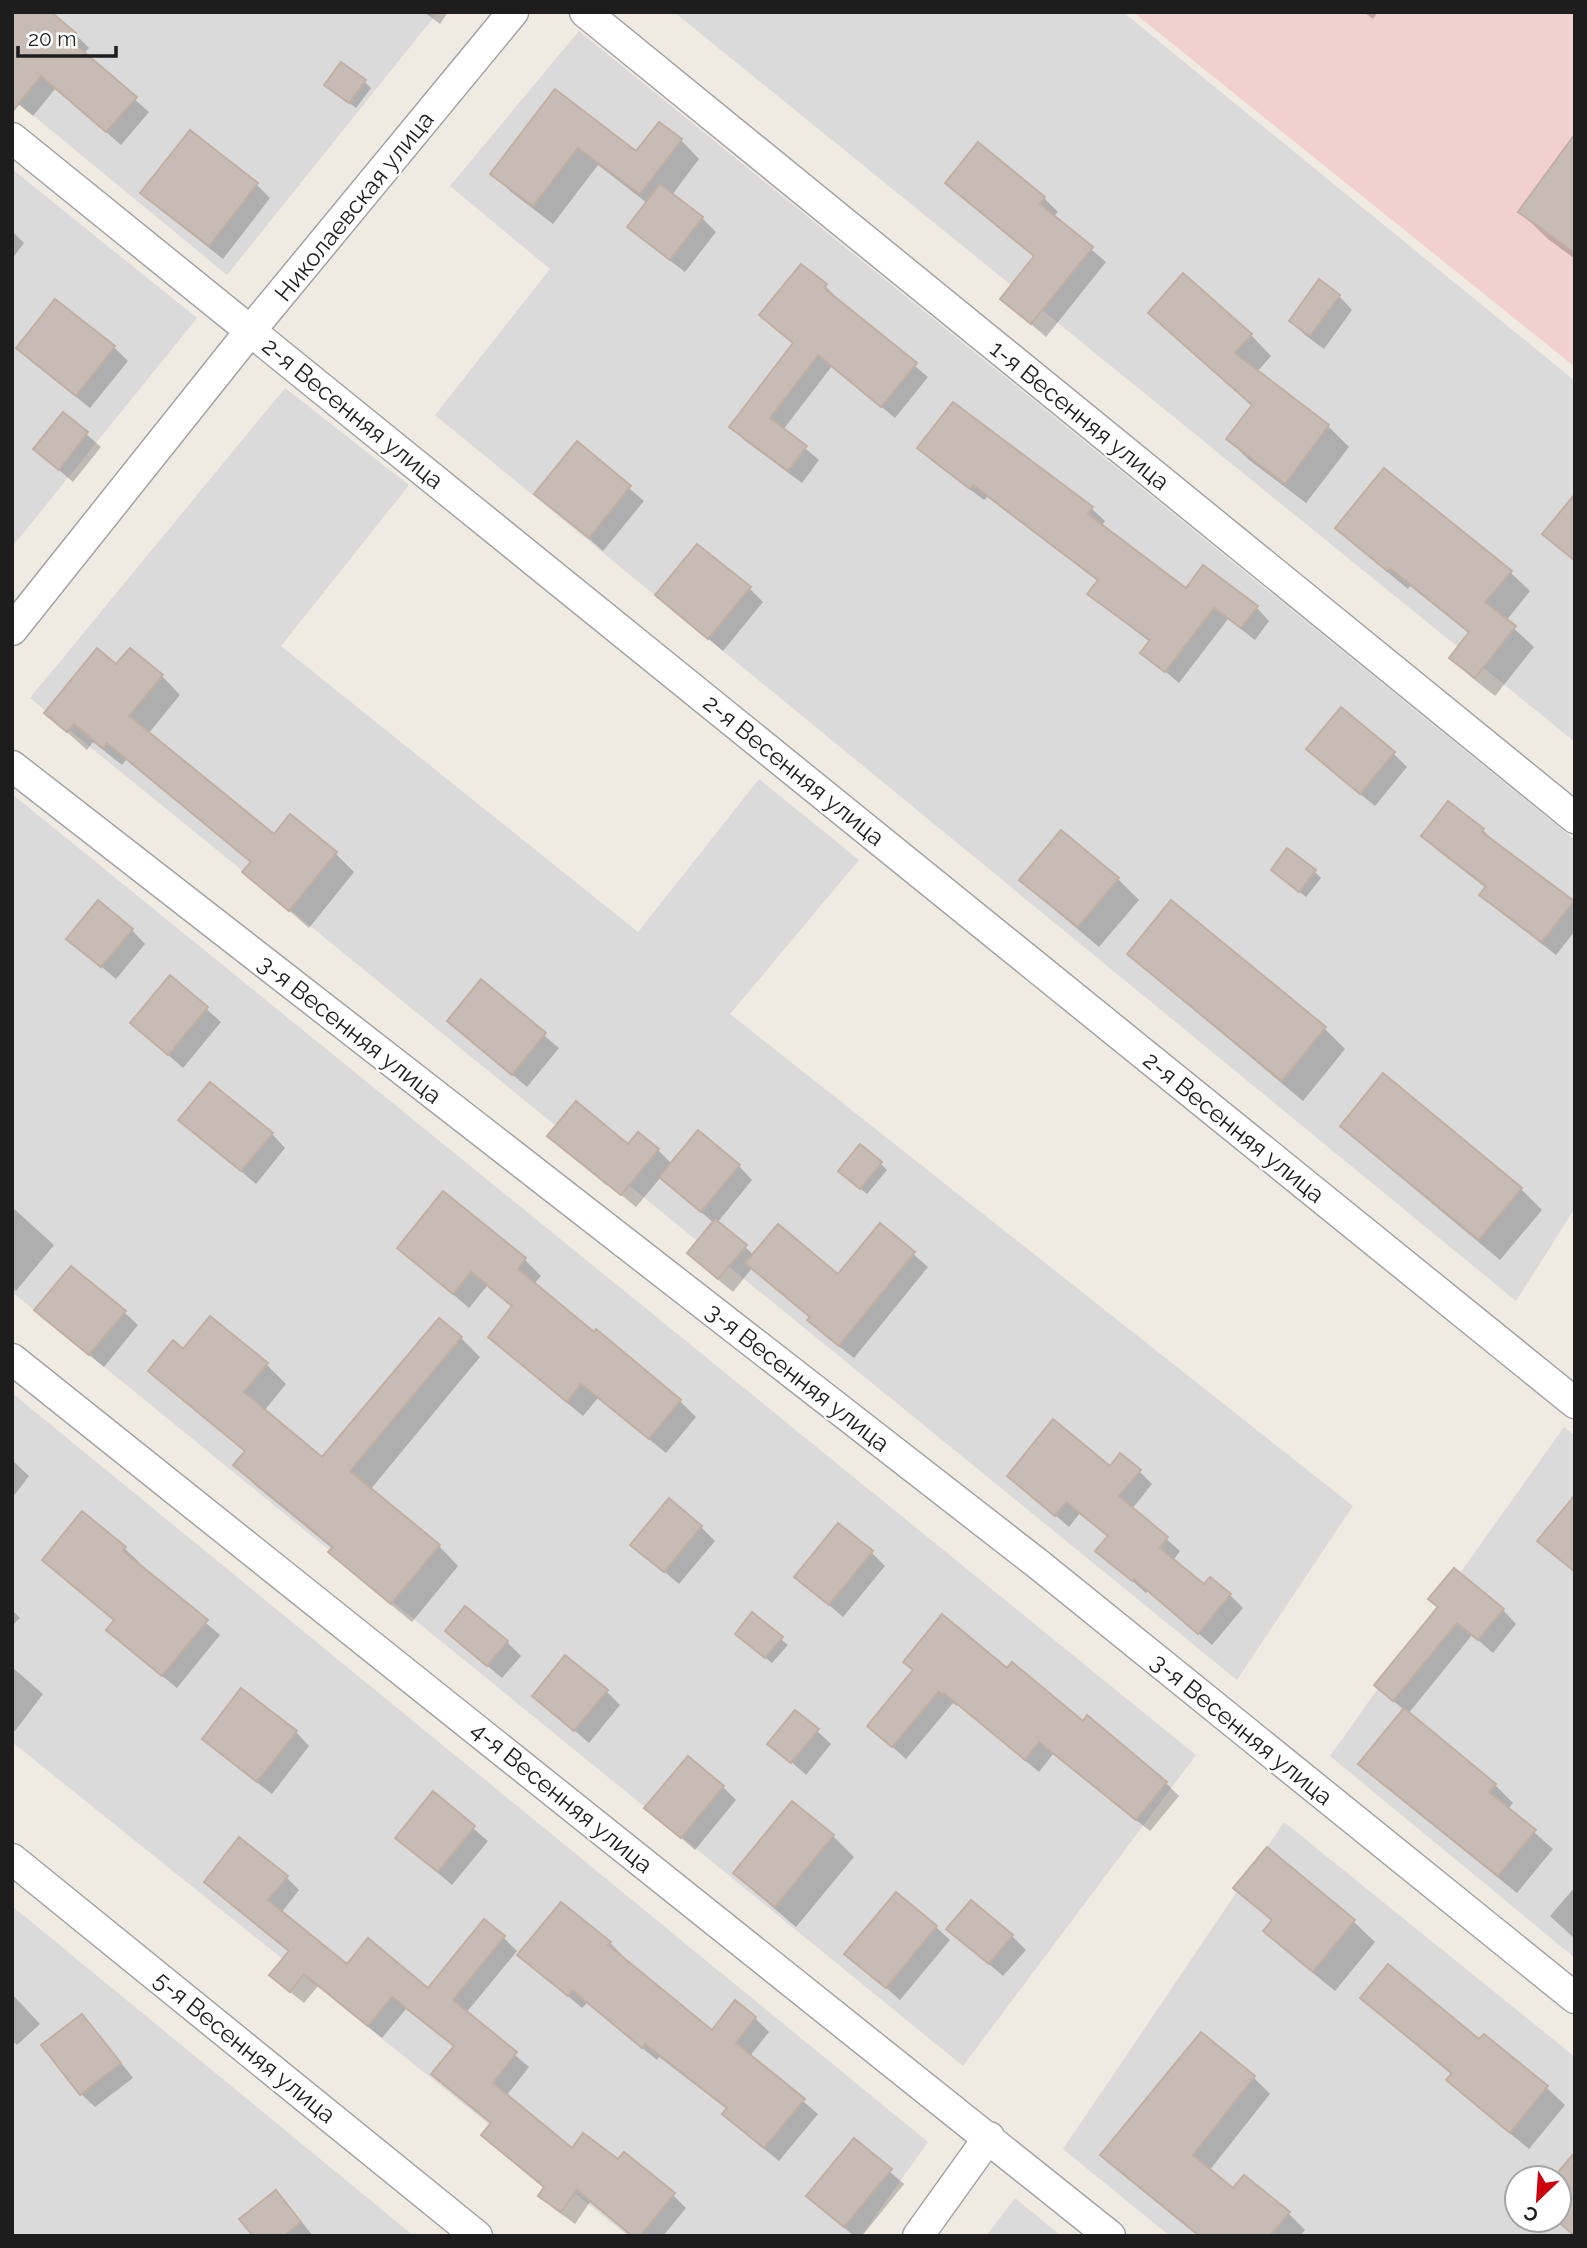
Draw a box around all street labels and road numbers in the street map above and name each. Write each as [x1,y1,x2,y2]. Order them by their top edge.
street label: Николаевская улица [268,105,440,307]
street label: 2-я Весенняя улица [257,331,449,495]
street label: 1-я Весенняя улица [985,334,1175,496]
street label: 2-я Весенняя улица [698,688,890,852]
street label: 3-я Весенняя улица [252,948,448,1110]
street label: 2-я Весенняя улица [1138,1045,1330,1209]
street label: 3-я Весенняя улица [700,1296,896,1458]
street label: 3-я Весенняя улица [1145,1647,1339,1811]
street label: 4-я Весенняя улица [465,1715,659,1879]
street label: 5-я Весенняя улица [148,1965,342,2129]

